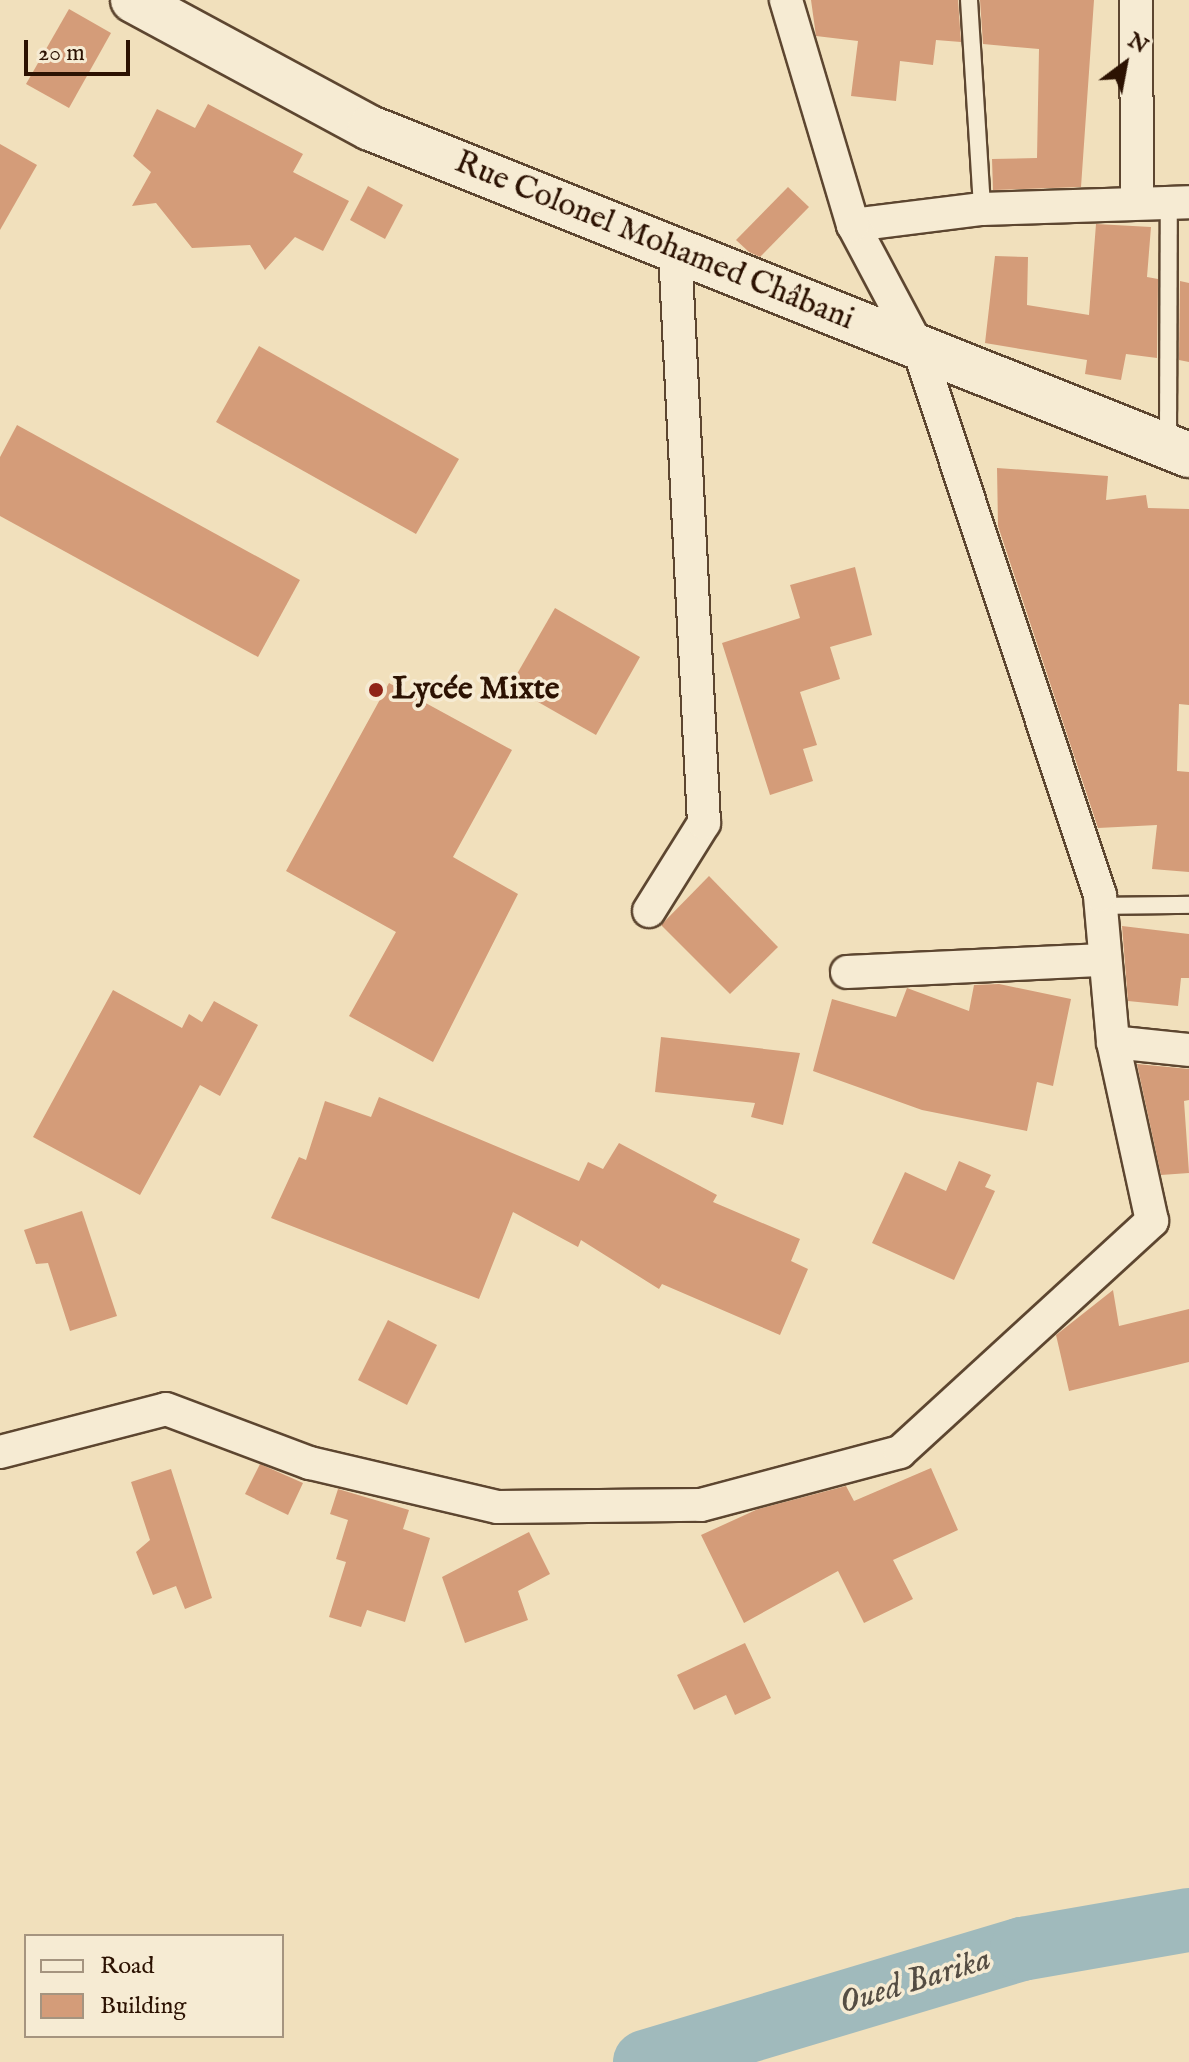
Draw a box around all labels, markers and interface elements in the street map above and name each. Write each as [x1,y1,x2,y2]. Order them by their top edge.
scale bar [28,24,134,74]
north arrow [1085,24,1165,104]
text: N [1122,27,1153,61]
text: 20 m [38,38,85,69]
street label: Rue Colonel Mohamed Châbani [449,144,859,340]
place label: Lycée Mixte [392,671,559,709]
marker: Lycée Mixte [367,681,385,699]
legend [24,1934,284,2038]
water label: Oued Barika [834,1939,996,2023]
text: Road [100,1951,154,1982]
text: Building [100,1991,186,2022]

